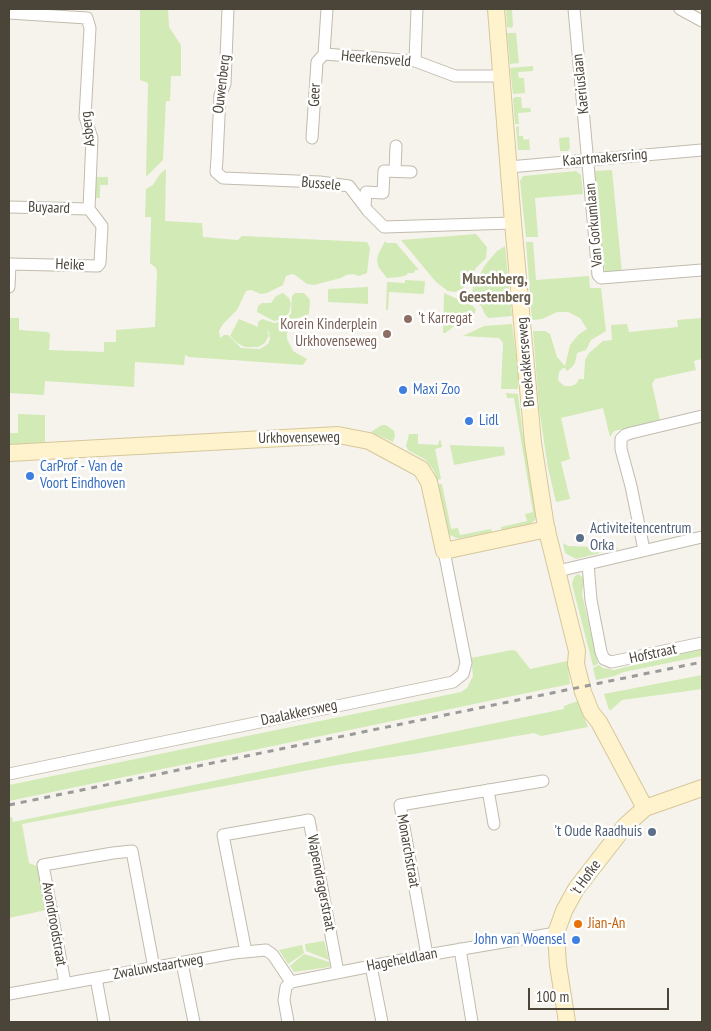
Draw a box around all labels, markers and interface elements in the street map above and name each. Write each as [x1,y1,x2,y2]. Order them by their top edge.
street label: Heerkensveld [340,47,412,71]
street label: Ouwenberg [209,53,235,115]
street label: Kaeriuslaan [569,53,593,115]
street label: Geer [305,83,325,107]
street label: Asberg [77,110,99,148]
street label: Kaartmakersring [562,145,648,171]
street label: Bussele [300,173,342,195]
street label: Van Gorkumlaan [581,182,607,268]
street label: Buyaard [28,198,70,218]
street label: Heike [55,255,85,275]
district label: Muschberg, Geestenberg [459,269,531,307]
place label: 't Karregat [418,310,472,328]
marker: 't Karregat [402,313,414,325]
place label: Korein Kinderplein Urkhovenseweg [280,316,377,351]
street label: Broekakkerseweg [513,316,539,408]
marker: Korein Kinderplein Urkhovenseweg [381,328,393,340]
place label: Maxi Zoo [413,381,460,399]
marker: Maxi Zoo [397,384,409,396]
place label: Lidl [479,412,498,430]
marker: Lidl [463,415,475,427]
street label: Urkhovenseweg [258,428,340,448]
place label: CarProf - Van de Voort Eindhoven [40,458,125,493]
marker: CarProf - Van de Voort Eindhoven [24,470,36,482]
place label: Activiteitencentrum Orka [590,520,691,555]
marker: Activiteitencentrum Orka [574,532,586,544]
street label: Hofstraat [628,640,678,668]
street label: Daalakkersweg [259,696,339,730]
street label: Monarchstraat [393,813,423,889]
place label: 't Oude Raadhuis [554,823,642,841]
marker: 't Oude Raadhuis [646,826,658,838]
street label: Wapendragerstraat [303,833,339,933]
street label: 't Hofke [567,856,605,900]
street label: Avondroodstraat [38,881,70,967]
place label: Jian-An [588,915,625,933]
marker: Jian-An [572,918,584,930]
place label: John van Woensel [474,931,566,949]
marker: John van Woensel [570,934,582,946]
street label: Hageheldlaan [365,944,439,976]
street label: Zwaluwstaartweg [112,950,204,984]
scale bar [531,978,672,1010]
text: 100 m [536,987,569,1006]

